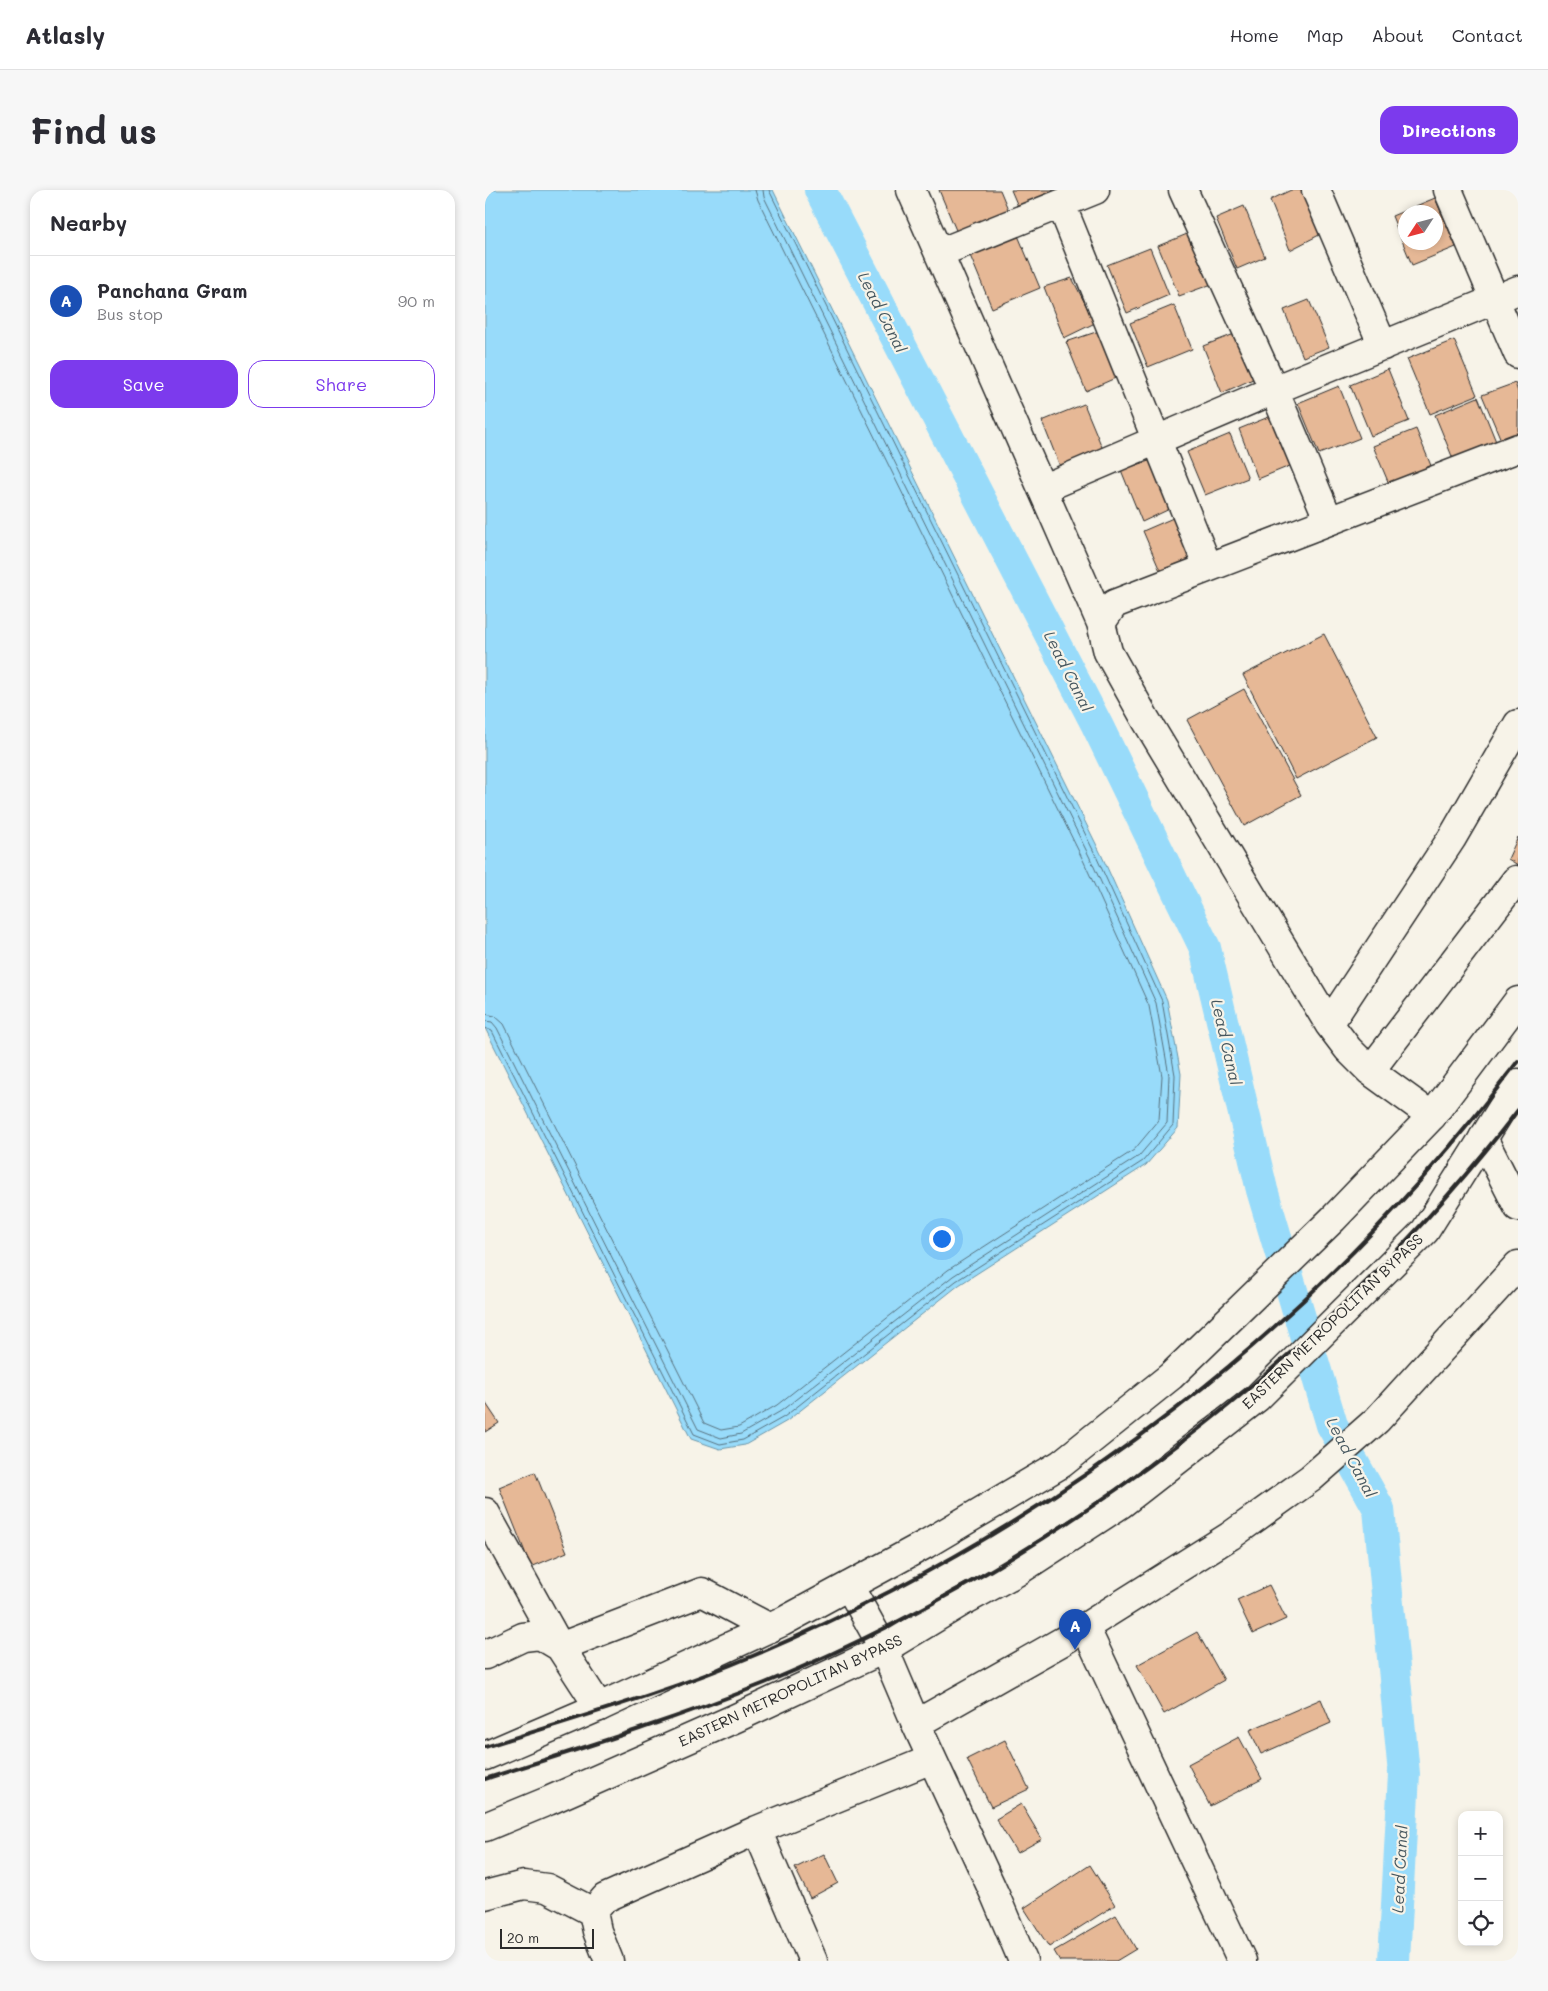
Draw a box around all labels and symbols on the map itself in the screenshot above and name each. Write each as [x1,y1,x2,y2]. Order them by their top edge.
north arrow [1398,205,1443,250]
water label: Lead Canal [854,268,912,356]
water label: Lead Canal [1040,627,1098,715]
water label: Lead Canal [1207,997,1247,1087]
your location [929,1226,955,1252]
street label: EASTERN METROPOLITAN BYPASS [1237,1229,1427,1413]
water label: Lead Canal [1322,1413,1382,1501]
pin: A [1059,1609,1091,1650]
street label: EASTERN METROPOLITAN BYPASS [675,1629,905,1751]
water label: Lead Canal [1386,1825,1412,1913]
scale bar [500,1926,594,1949]

